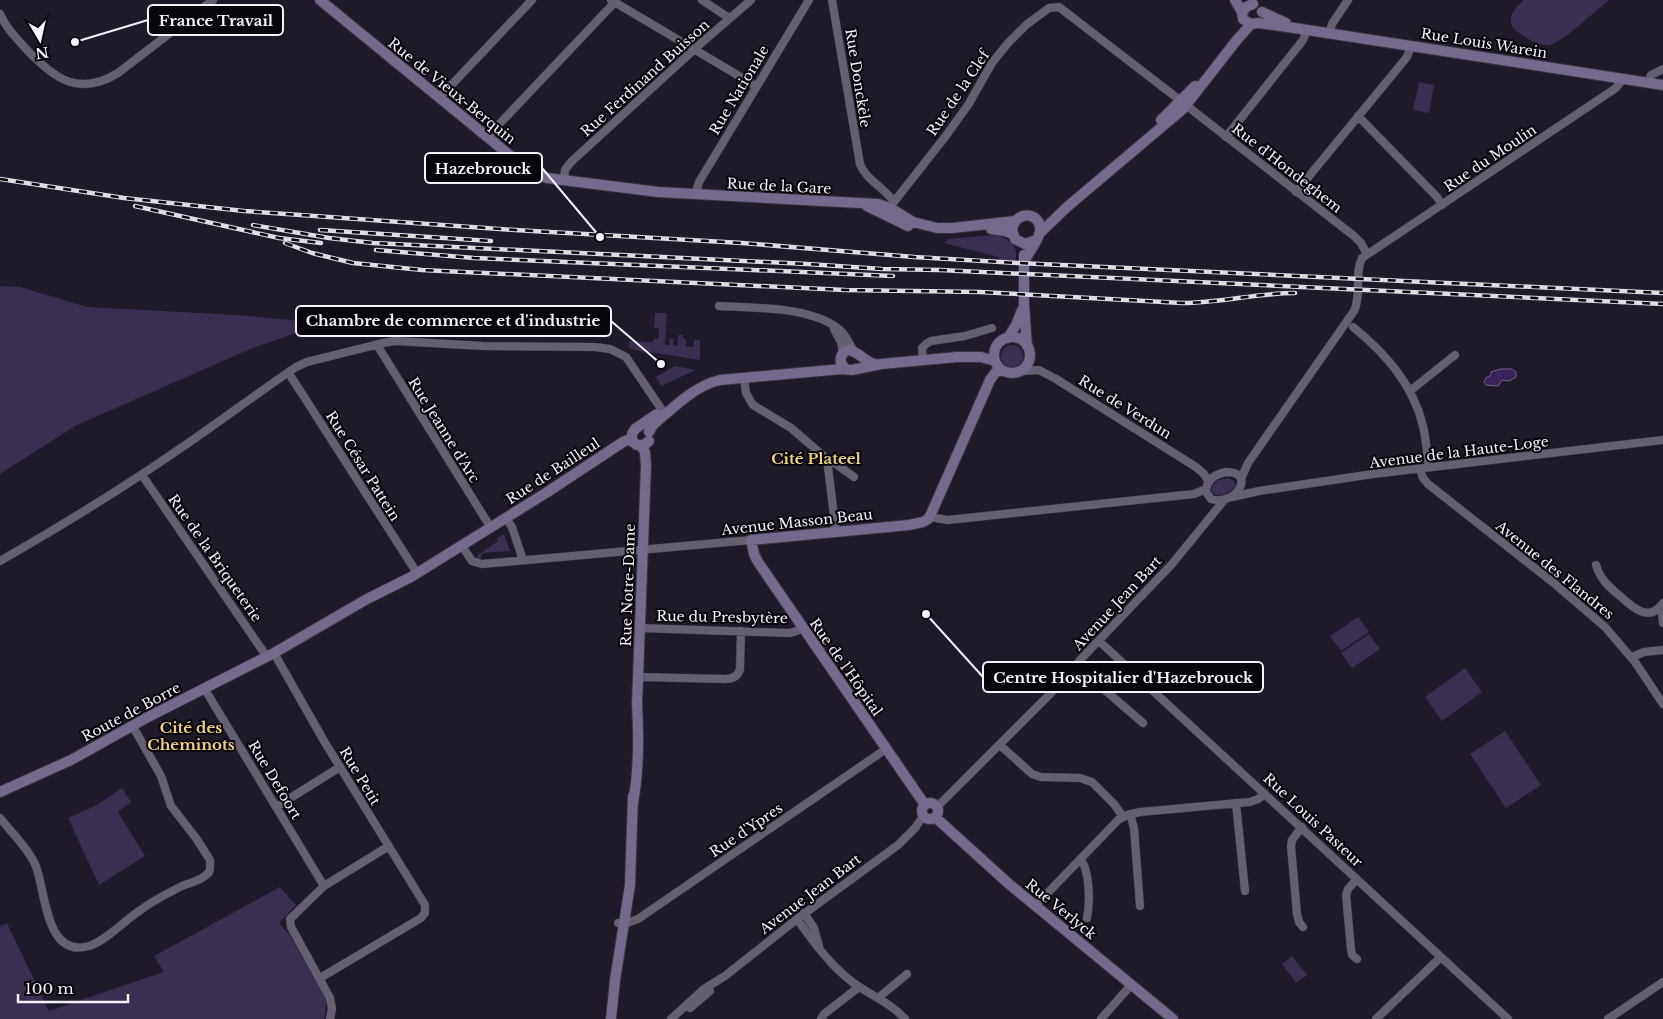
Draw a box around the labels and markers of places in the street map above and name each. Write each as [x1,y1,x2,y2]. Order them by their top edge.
callout: France Travail [148,5,283,35]
callout: Hazebrouck [425,153,542,183]
callout: Chambre de commerce et d'industrie [296,306,611,336]
callout: Centre Hospitalier d'Hazebrouck [983,662,1263,692]

